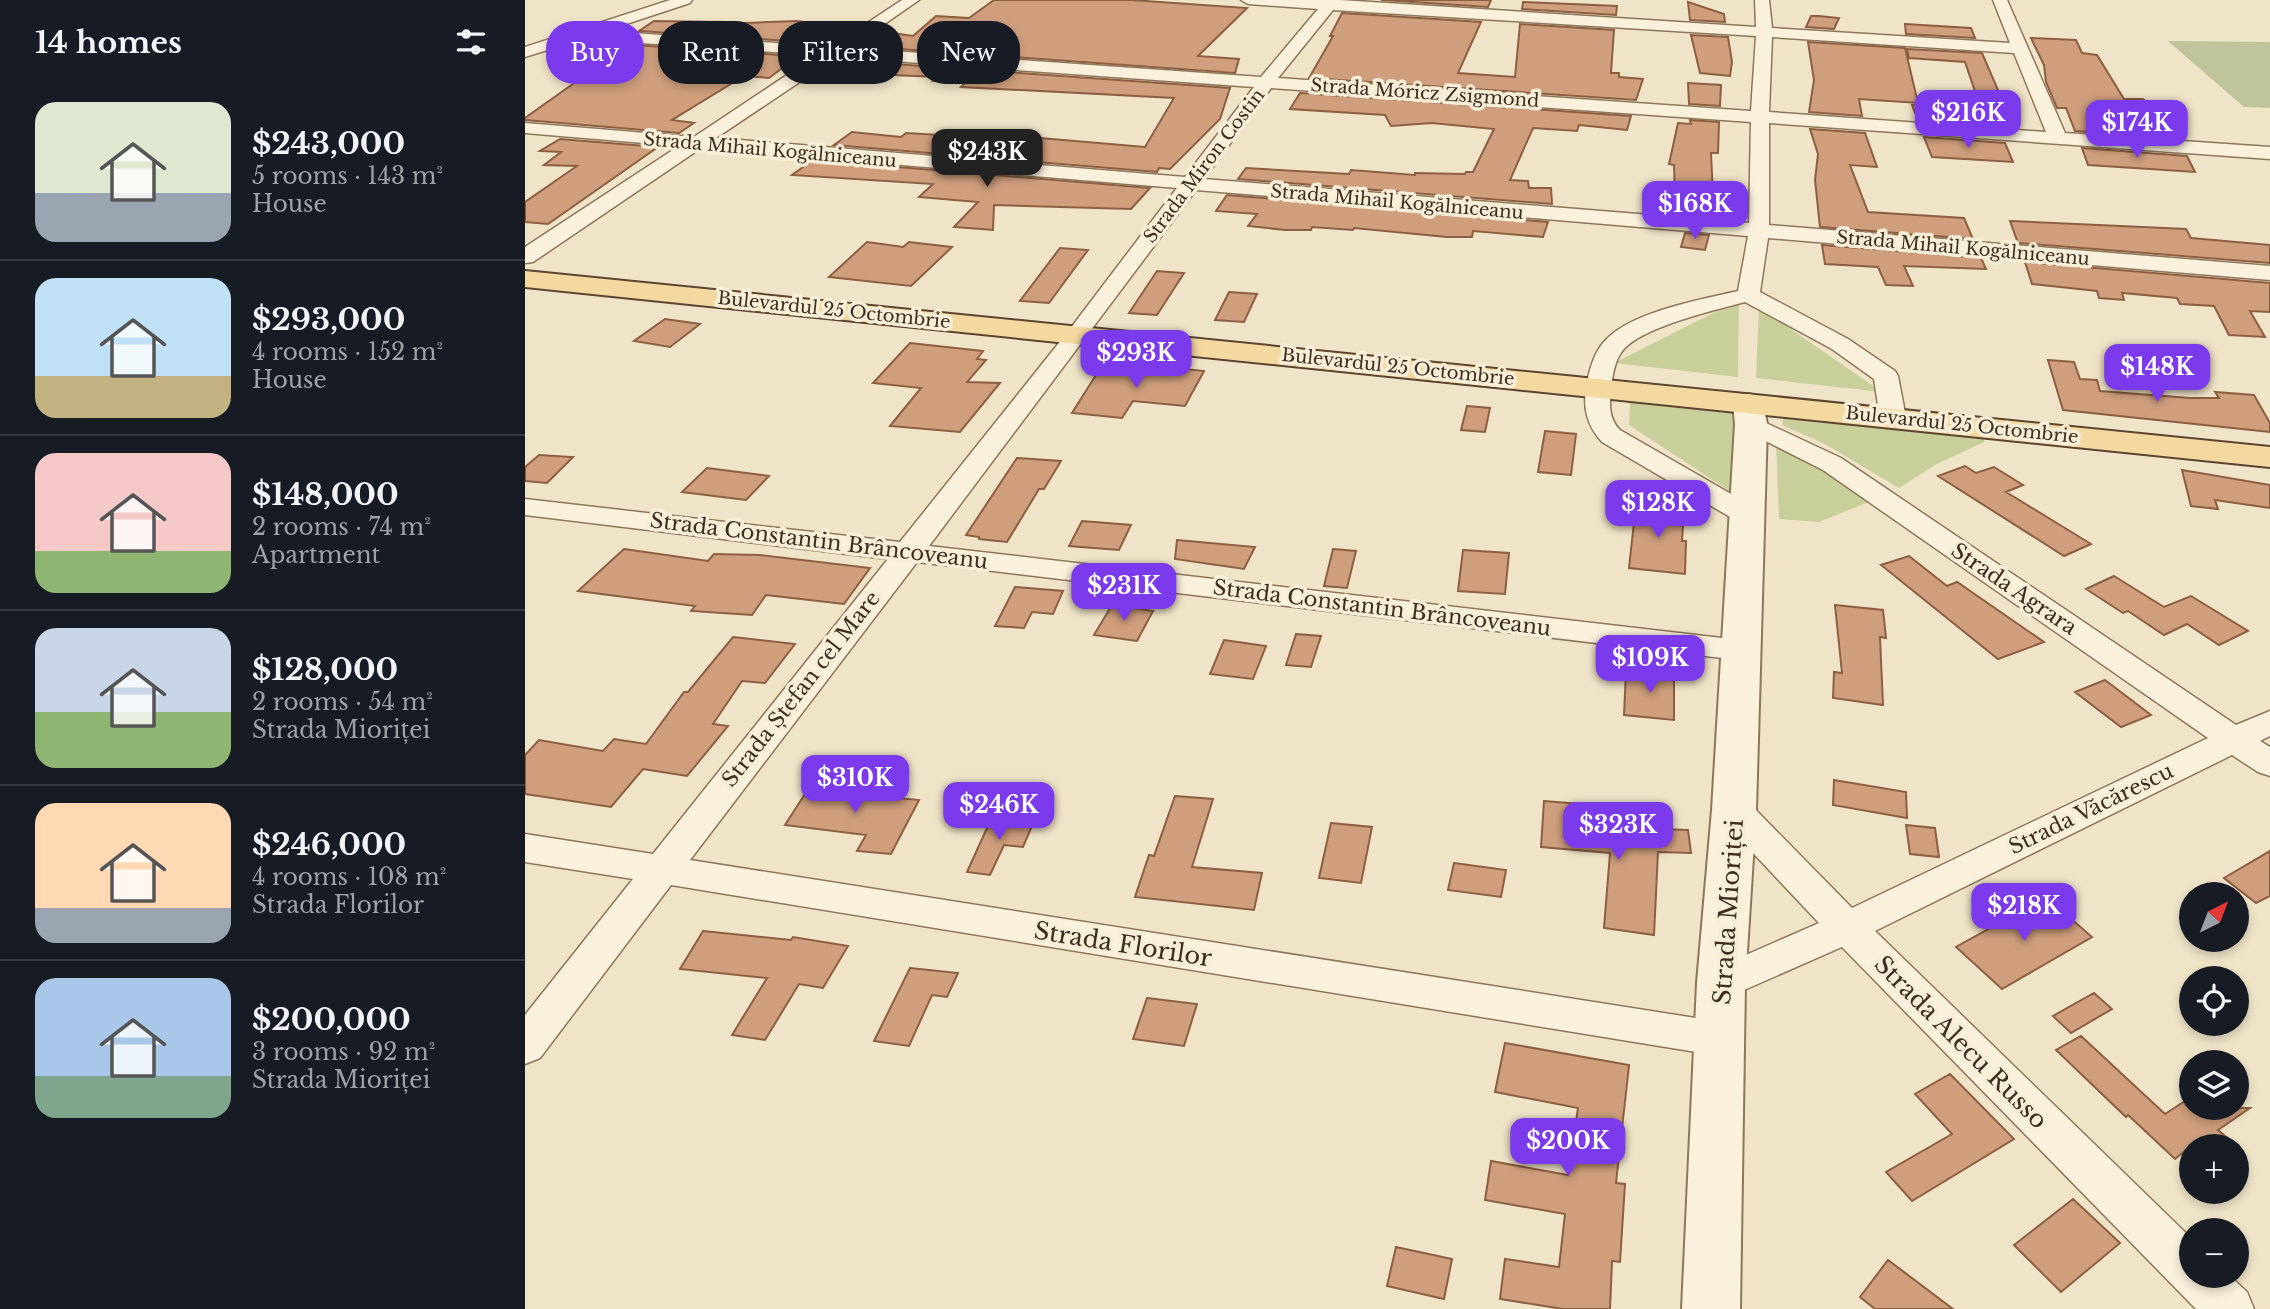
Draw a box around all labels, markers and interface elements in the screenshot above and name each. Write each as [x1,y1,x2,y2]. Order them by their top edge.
chip: Buy [546,21,644,84]
chip: Rent [658,21,764,84]
chip: Filters [778,21,903,84]
chip: New [917,21,1020,84]
icon: filters [452,23,490,61]
text: 14 homes [35,24,182,61]
street label: Strada Móricz Zsigmond [1310,74,1540,112]
street label: Strada Miron Costin [1139,85,1269,247]
pin: $216K [1919,90,2017,150]
text: $216K [1931,99,2005,127]
pin: $174K [2088,100,2186,160]
text: $174K [2102,109,2172,137]
text: $243,000 [252,125,405,162]
street label: Strada Mihail Kogălniceanu [642,128,898,172]
icon: home [91,130,175,214]
pin: $243K [938,130,1036,189]
text: $243K [948,138,1026,166]
text: 5 rooms · 143 m² [252,162,443,190]
street label: Strada Mihail Kogălniceanu [1269,180,1525,224]
pin: $168K [1646,182,1744,241]
text: House [252,190,327,218]
text: $168K [1658,190,1732,218]
street label: Strada Mihail Kogălniceanu [1835,226,2091,270]
street label: Bulevardul 25 Octombrie [717,287,951,333]
text: $293,000 [252,301,405,338]
icon: home [91,306,175,390]
pin: $293K [1087,330,1185,390]
text: 4 rooms · 152 m² [252,338,443,366]
text: $293K [1097,339,1175,367]
street label: Bulevardul 25 Octombrie [1281,344,1515,390]
pin: $148K [2108,344,2206,404]
text: $148K [2120,353,2194,381]
text: House [252,366,327,394]
street label: Bulevardul 25 Octombrie [1845,402,2079,448]
text: $148,000 [252,476,399,513]
pin: $128K [1609,480,1707,540]
icon: home [91,481,175,565]
text: $128K [1621,489,1695,517]
street label: Strada Constantin Brâncoveanu [649,507,989,575]
text: 2 rooms · 74 m² [252,513,431,541]
street label: Strada Agrara [1946,537,2082,641]
text: Apartment [252,541,380,569]
pin: $231K [1075,564,1173,623]
text: $231K [1087,572,1161,600]
street label: Strada Constantin Brâncoveanu [1212,574,1552,642]
street label: Strada Ștefan cel Mare [716,586,886,792]
pin: $109K [1601,636,1699,695]
text: $109K [1612,644,1688,672]
text: $128,000 [252,651,398,688]
icon: home [91,656,175,740]
text: 2 rooms · 54 m² [252,688,433,716]
text: Strada Mioriței [252,716,430,744]
pin: $310K [806,756,904,815]
street label: Strada Văcărescu [2005,758,2177,860]
text: $310K [817,764,893,792]
pin: $246K [950,782,1048,842]
text: $246K [959,791,1039,819]
pin: $323K [1569,802,1667,862]
text: $323K [1579,811,1657,839]
street label: Strada Mioriței [1707,818,1749,1006]
text: $246,000 [252,826,406,863]
icon: home [91,831,175,915]
text: 4 rooms · 108 m² [252,863,446,891]
north arrow [2179,882,2249,952]
map controls [2179,882,2249,1288]
pin: $218K [1975,884,2073,943]
text: Strada Florilor [252,891,424,919]
text: $218K [1987,892,2061,920]
street label: Strada Florilor [1032,916,1214,972]
street label: Strada Alecu Russo [1868,949,2054,1135]
button: locate [2179,966,2249,1036]
text: $200,000 [252,1001,411,1038]
icon: home [91,1006,175,1090]
text: 3 rooms · 92 m² [252,1038,435,1066]
button: layers [2179,1050,2249,1120]
text: Strada Mioriței [252,1066,430,1094]
pin: $200K [1519,1118,1617,1178]
text: $200K [1526,1127,1610,1155]
button: + [2179,1134,2249,1204]
button: − [2179,1218,2249,1288]

